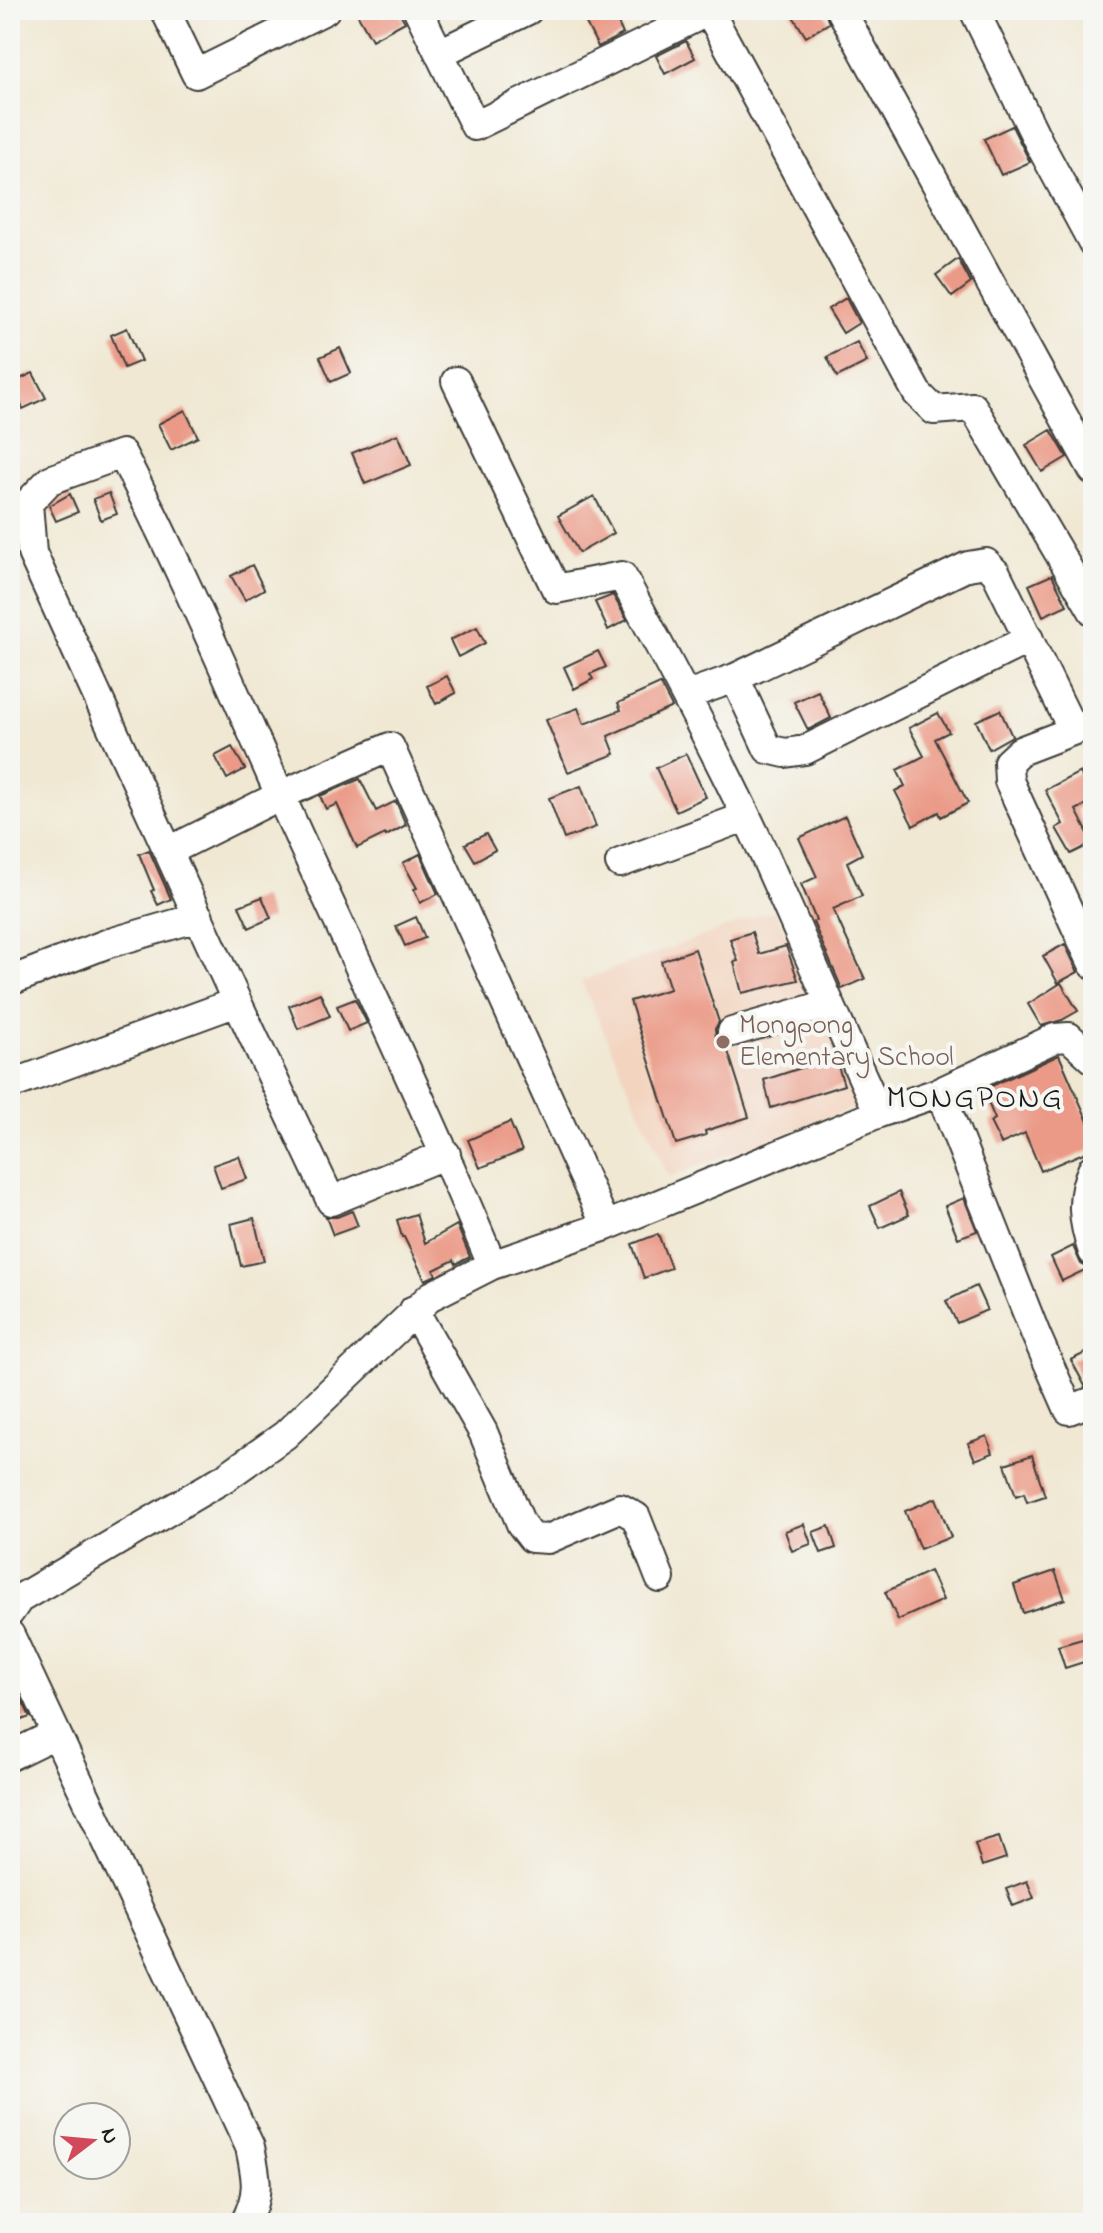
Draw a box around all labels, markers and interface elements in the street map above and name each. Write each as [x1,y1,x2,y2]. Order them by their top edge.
place label: Mongpong Elementary School [739,1006,954,1079]
marker: Mongpong Elementary School [714,1033,732,1051]
district label: MONGPONG [886,1076,1064,1123]
north arrow [52,2101,132,2181]
text: N [91,2125,126,2148]

